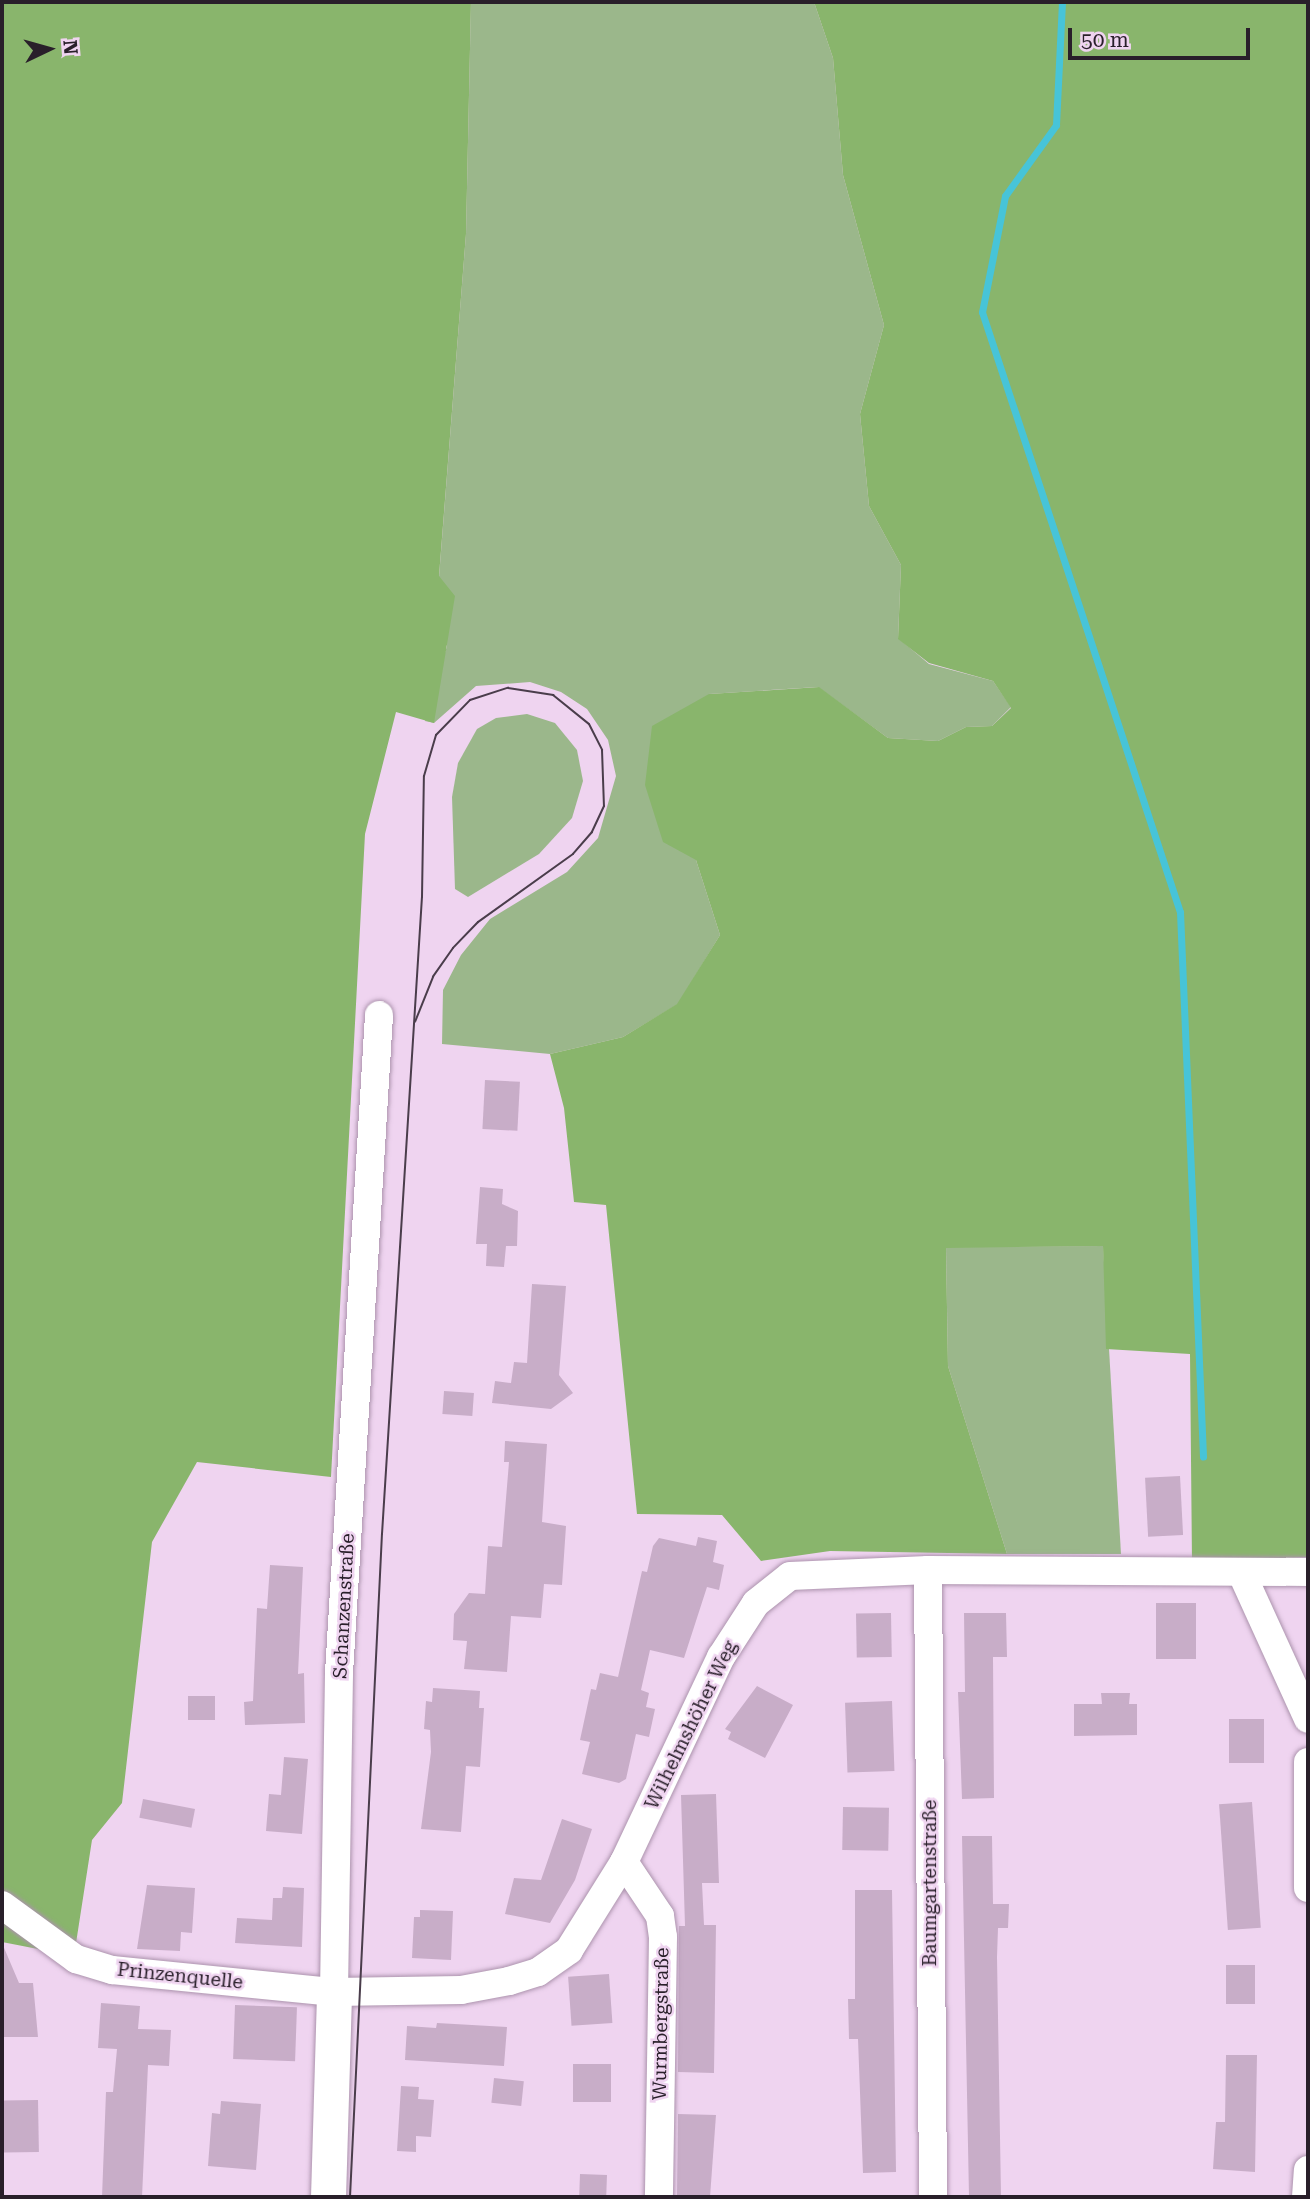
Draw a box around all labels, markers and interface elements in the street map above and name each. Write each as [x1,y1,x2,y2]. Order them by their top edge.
north arrow [14,14,84,84]
scale bar [1072,14,1254,58]
text: 50 m [1081,28,1129,52]
text: N [58,39,83,55]
street label: Schanzenstraße [329,1533,359,1679]
street label: Wilhelmshöher Weg [640,1637,742,1813]
street label: Baumgartenstraße [919,1800,941,1966]
street label: Wurmbergstraße [648,1947,674,2101]
street label: Prinzenquelle [116,1958,244,1994]

